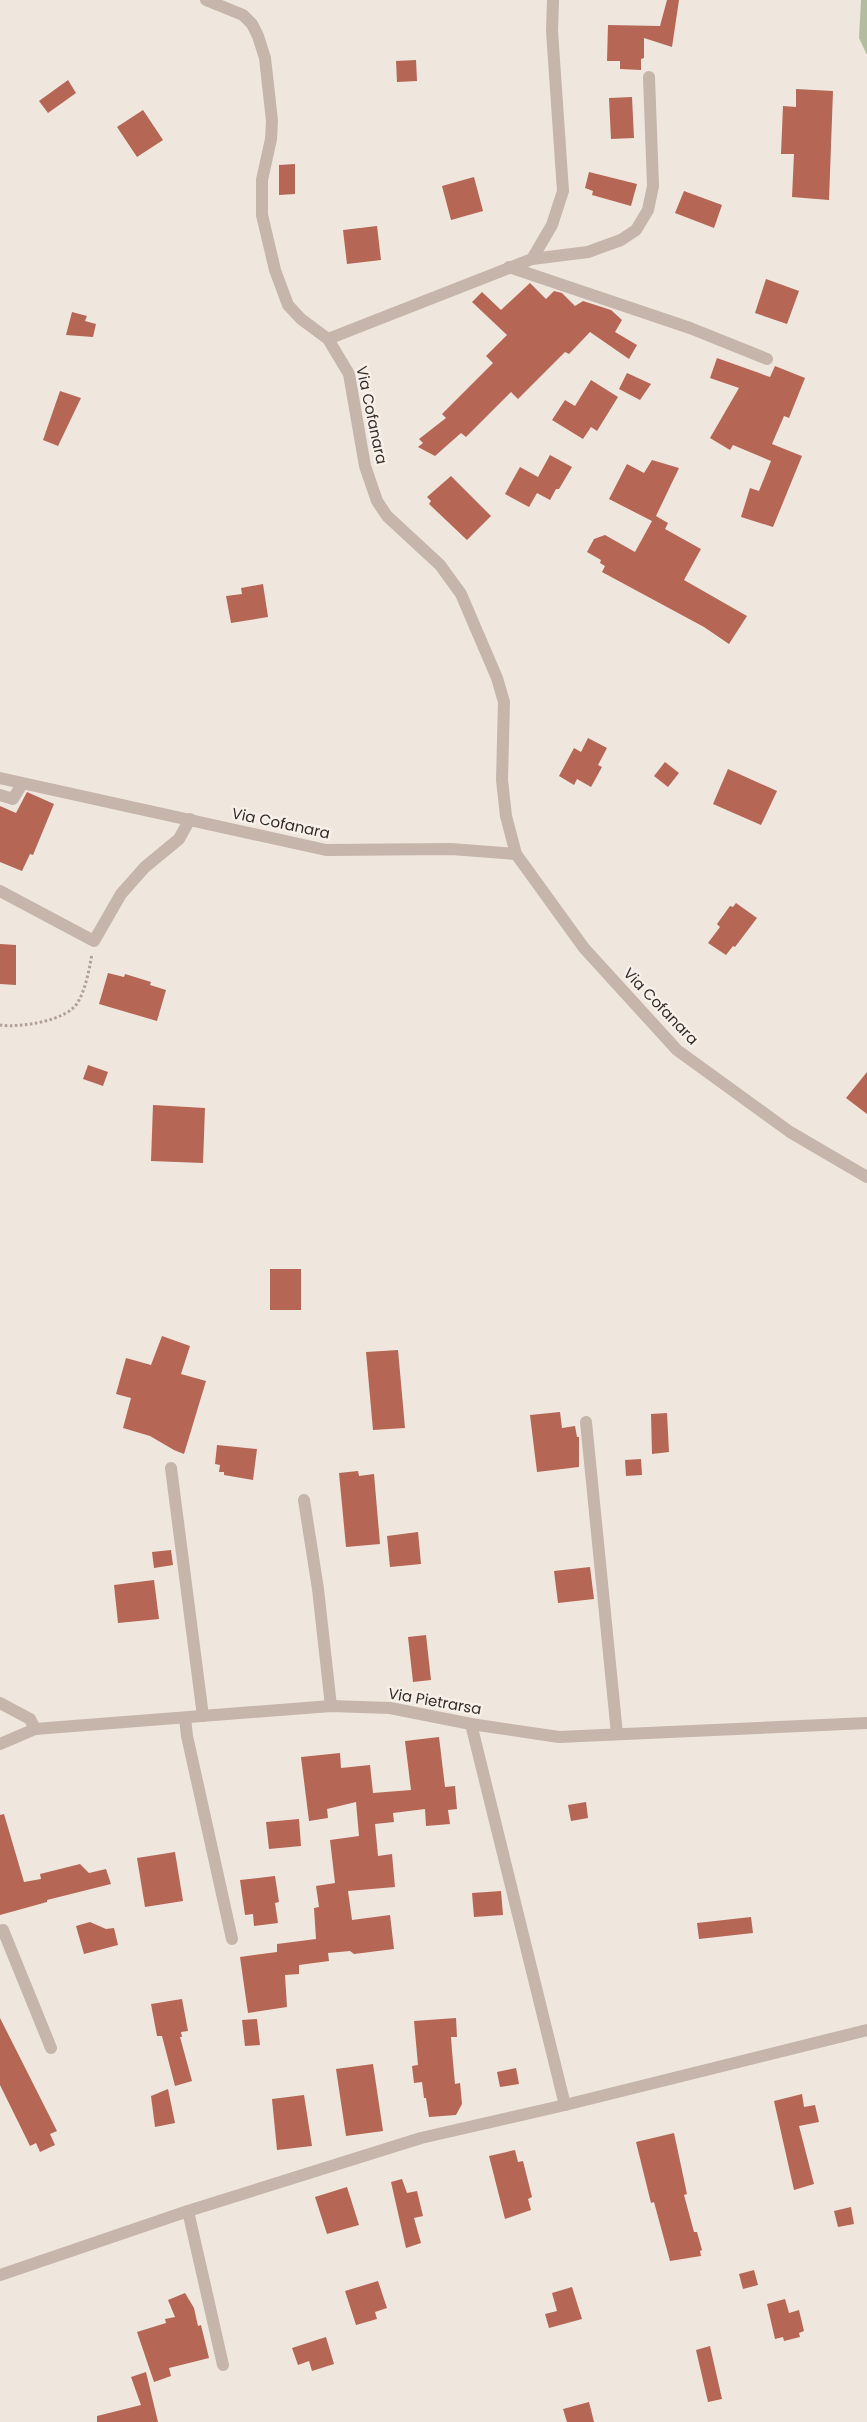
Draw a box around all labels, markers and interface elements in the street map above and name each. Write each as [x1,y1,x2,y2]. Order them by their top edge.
street label: Via Cofanara [351,364,393,466]
street label: Via Cofanara [230,802,332,844]
street label: Via Cofanara [619,963,703,1049]
street label: Via Pietrarsa [387,1682,483,1720]

